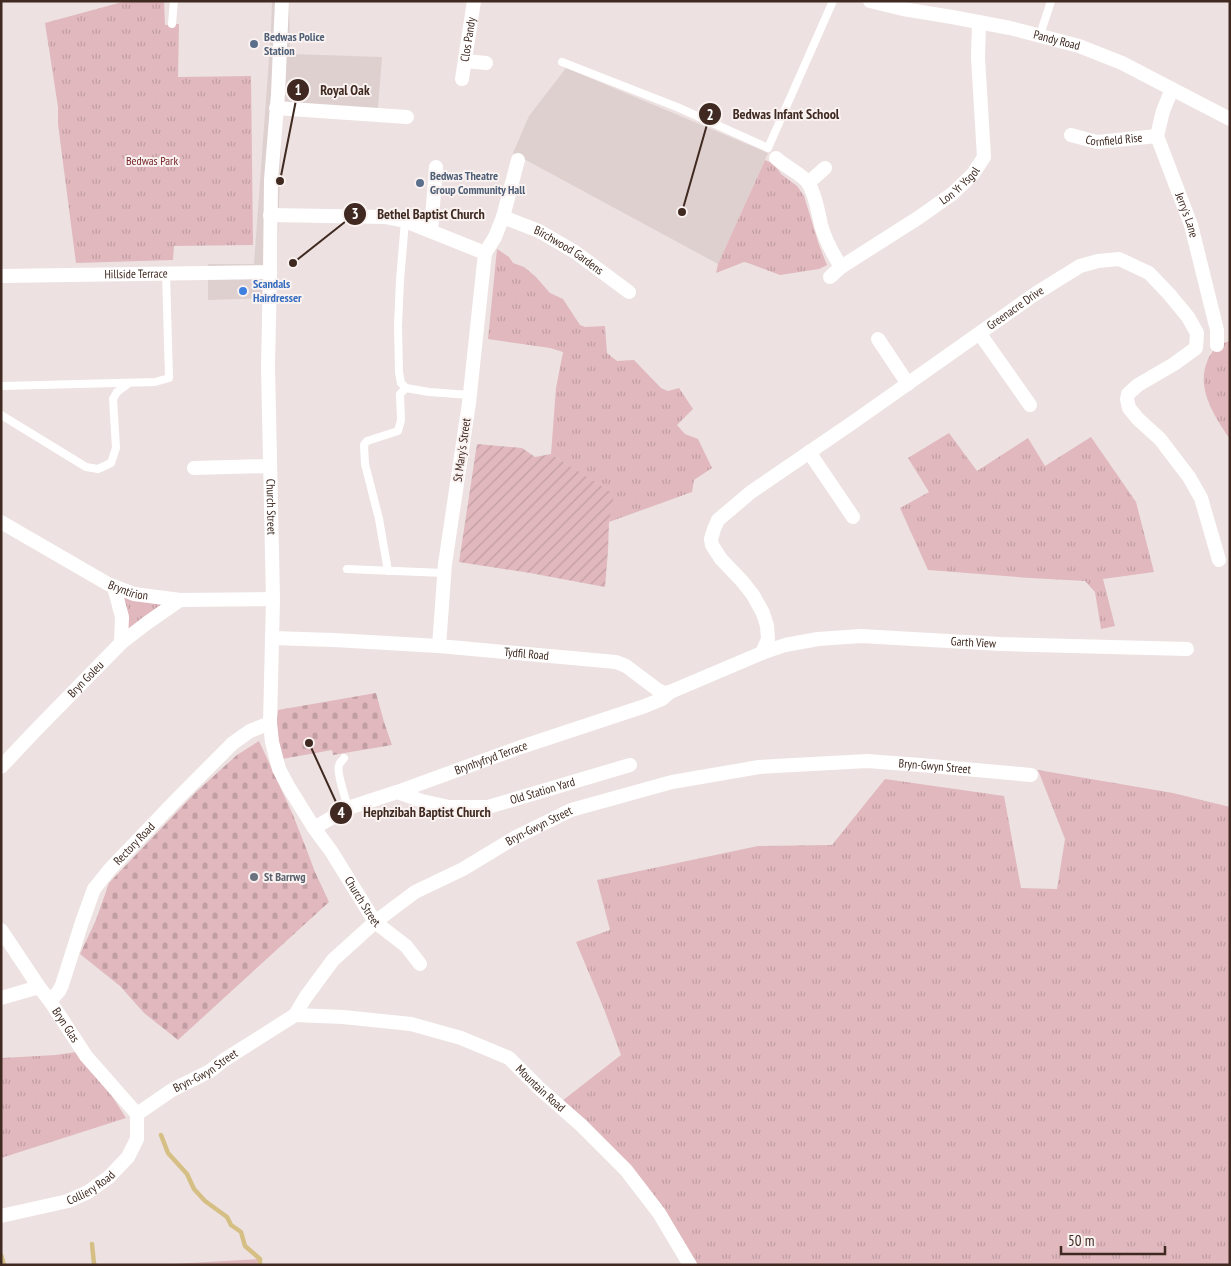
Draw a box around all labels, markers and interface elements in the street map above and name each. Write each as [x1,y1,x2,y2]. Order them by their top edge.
street label: Clos Pandy [457,16,478,63]
street label: Pandy Road [1032,26,1082,53]
place label: Bedwas Police Station [264,29,325,58]
marker: Bedwas Police Station [248,38,260,50]
callout: Royal Oak [286,75,380,104]
text: 1 [294,80,302,99]
text: Royal Oak [320,81,370,99]
callout: Bedwas Infant School [697,100,849,129]
text: 2 [706,105,714,124]
text: Bedwas Infant School [733,105,840,123]
street label: Cornfield Rise [1084,129,1143,149]
park label: Bedwas Park [126,153,178,168]
street label: Lon Yr Ysgol [936,164,983,208]
place label: Bedwas Theatre Group Community Hall [430,168,525,197]
marker: Bedwas Theatre Group Community Hall [414,177,426,189]
street label: Jerry's Lane [1172,189,1202,239]
callout: Bethel Baptist Church [342,199,495,228]
text: 3 [351,204,359,223]
text: Bethel Baptist Church [377,205,485,223]
street label: Birchwood Gardens [532,222,607,278]
street label: Hillside Terrace [104,266,168,281]
place label: Scandals Hairdresser [253,276,302,305]
street label: Greenacre Drive [984,283,1046,333]
marker: Scandals Hairdresser [237,285,249,297]
street label: St Mary's Street [450,416,473,483]
street label: Church Street [263,479,280,536]
street label: Bryntirion [106,577,149,603]
street label: Garth View [950,633,997,651]
street label: Tydfil Road [503,644,550,663]
street label: Bryn Goleu [64,657,107,700]
street label: Brynhyfryd Terrace [452,737,529,778]
street label: Bryn-Gwyn Street [898,755,972,777]
street label: Old Station Yard [508,774,577,807]
callout: Hephzibah Baptist Church [329,798,501,827]
street label: Bryn-Gwyn Street [503,802,575,849]
text: 4 [337,803,345,822]
text: Hephzibah Baptist Church [363,803,491,821]
street label: Rectory Road [110,819,158,868]
place label: St Barrwg [264,869,305,884]
marker: St Barrwg [248,871,260,883]
street label: Church Street [342,874,384,931]
street label: Bryn Glas [49,1004,83,1045]
street label: Bryn-Gwyn Street [170,1045,241,1095]
street label: Mountain Road [513,1061,569,1115]
street label: Colliery Road [64,1167,118,1208]
scale bar [1061,1224,1165,1256]
text: 50 m [1068,1231,1094,1250]

